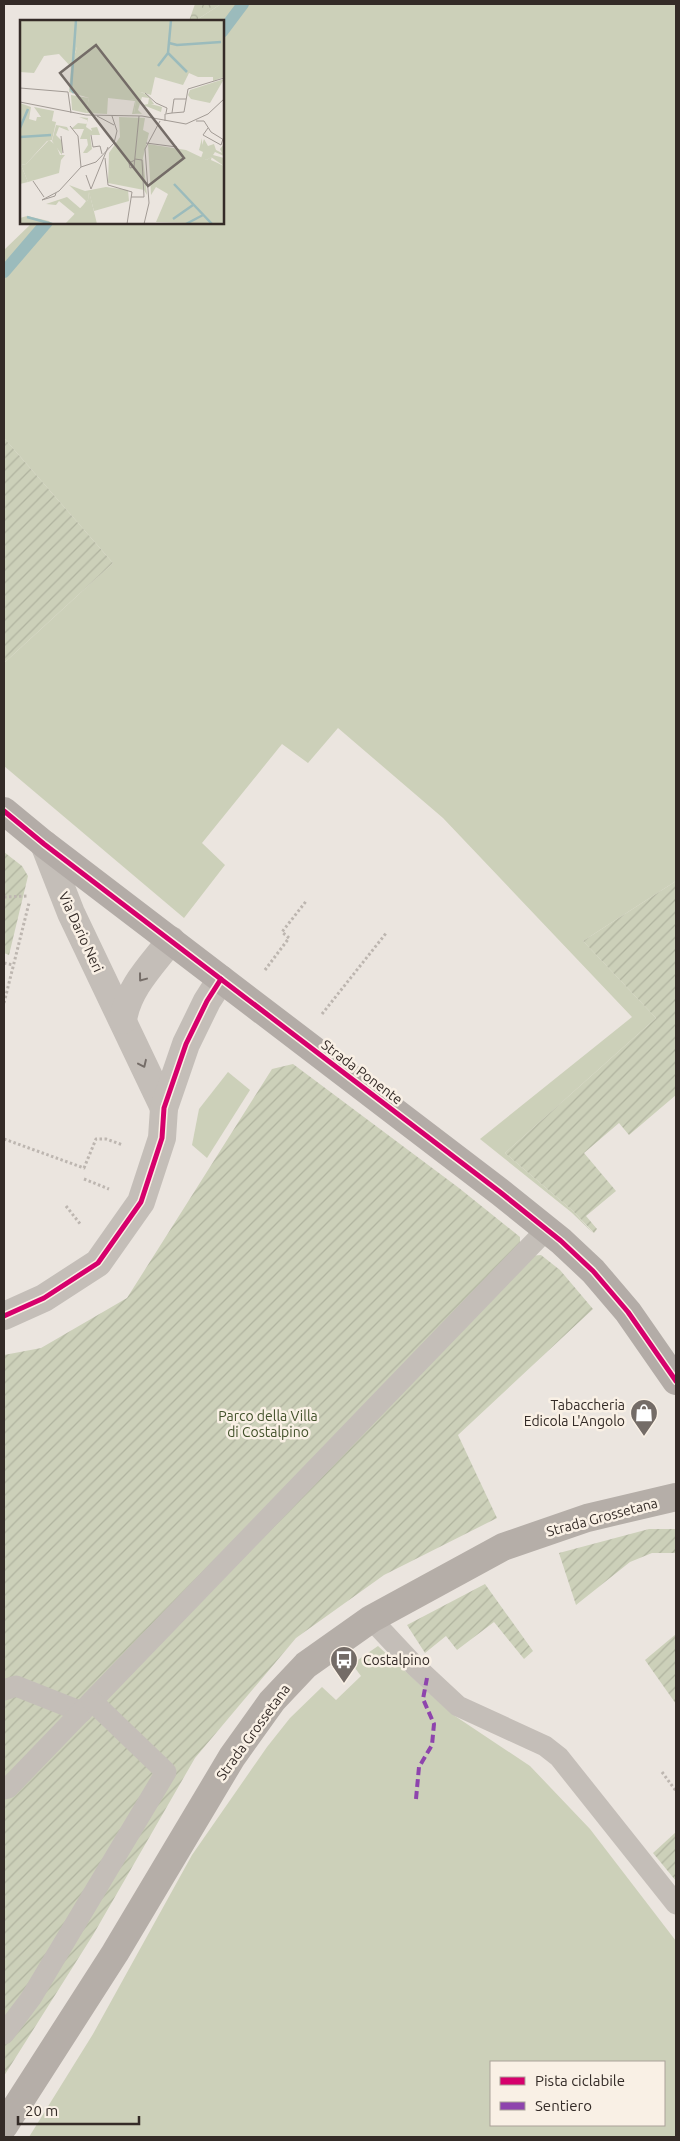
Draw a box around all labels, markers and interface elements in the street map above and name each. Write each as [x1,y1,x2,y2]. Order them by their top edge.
inset map [20,20,224,224]
street label: Via Dario Neri [55,889,107,975]
one-way arrow [140,972,148,981]
street label: Strada Ponente [318,1036,406,1108]
one-way arrow [137,1059,147,1068]
place label: Tabaccheria Edicola L'Angolo [524,1397,625,1429]
shop icon: Tabaccheria Edicola L'Angolo [629,1398,659,1437]
park label: Parco della Villa di Costalpino [218,1408,318,1440]
street label: Strada Grossetana [545,1494,659,1540]
bus stop icon: Costalpino [329,1645,359,1684]
place label: Costalpino [363,1652,430,1668]
street label: Strada Grossetana [213,1681,293,1783]
legend [490,2061,665,2126]
text: Pista ciclabile [535,2072,625,2089]
scale bar [18,2094,139,2126]
text: Sentiero [535,2097,592,2114]
text: 20 m [25,2102,58,2119]

